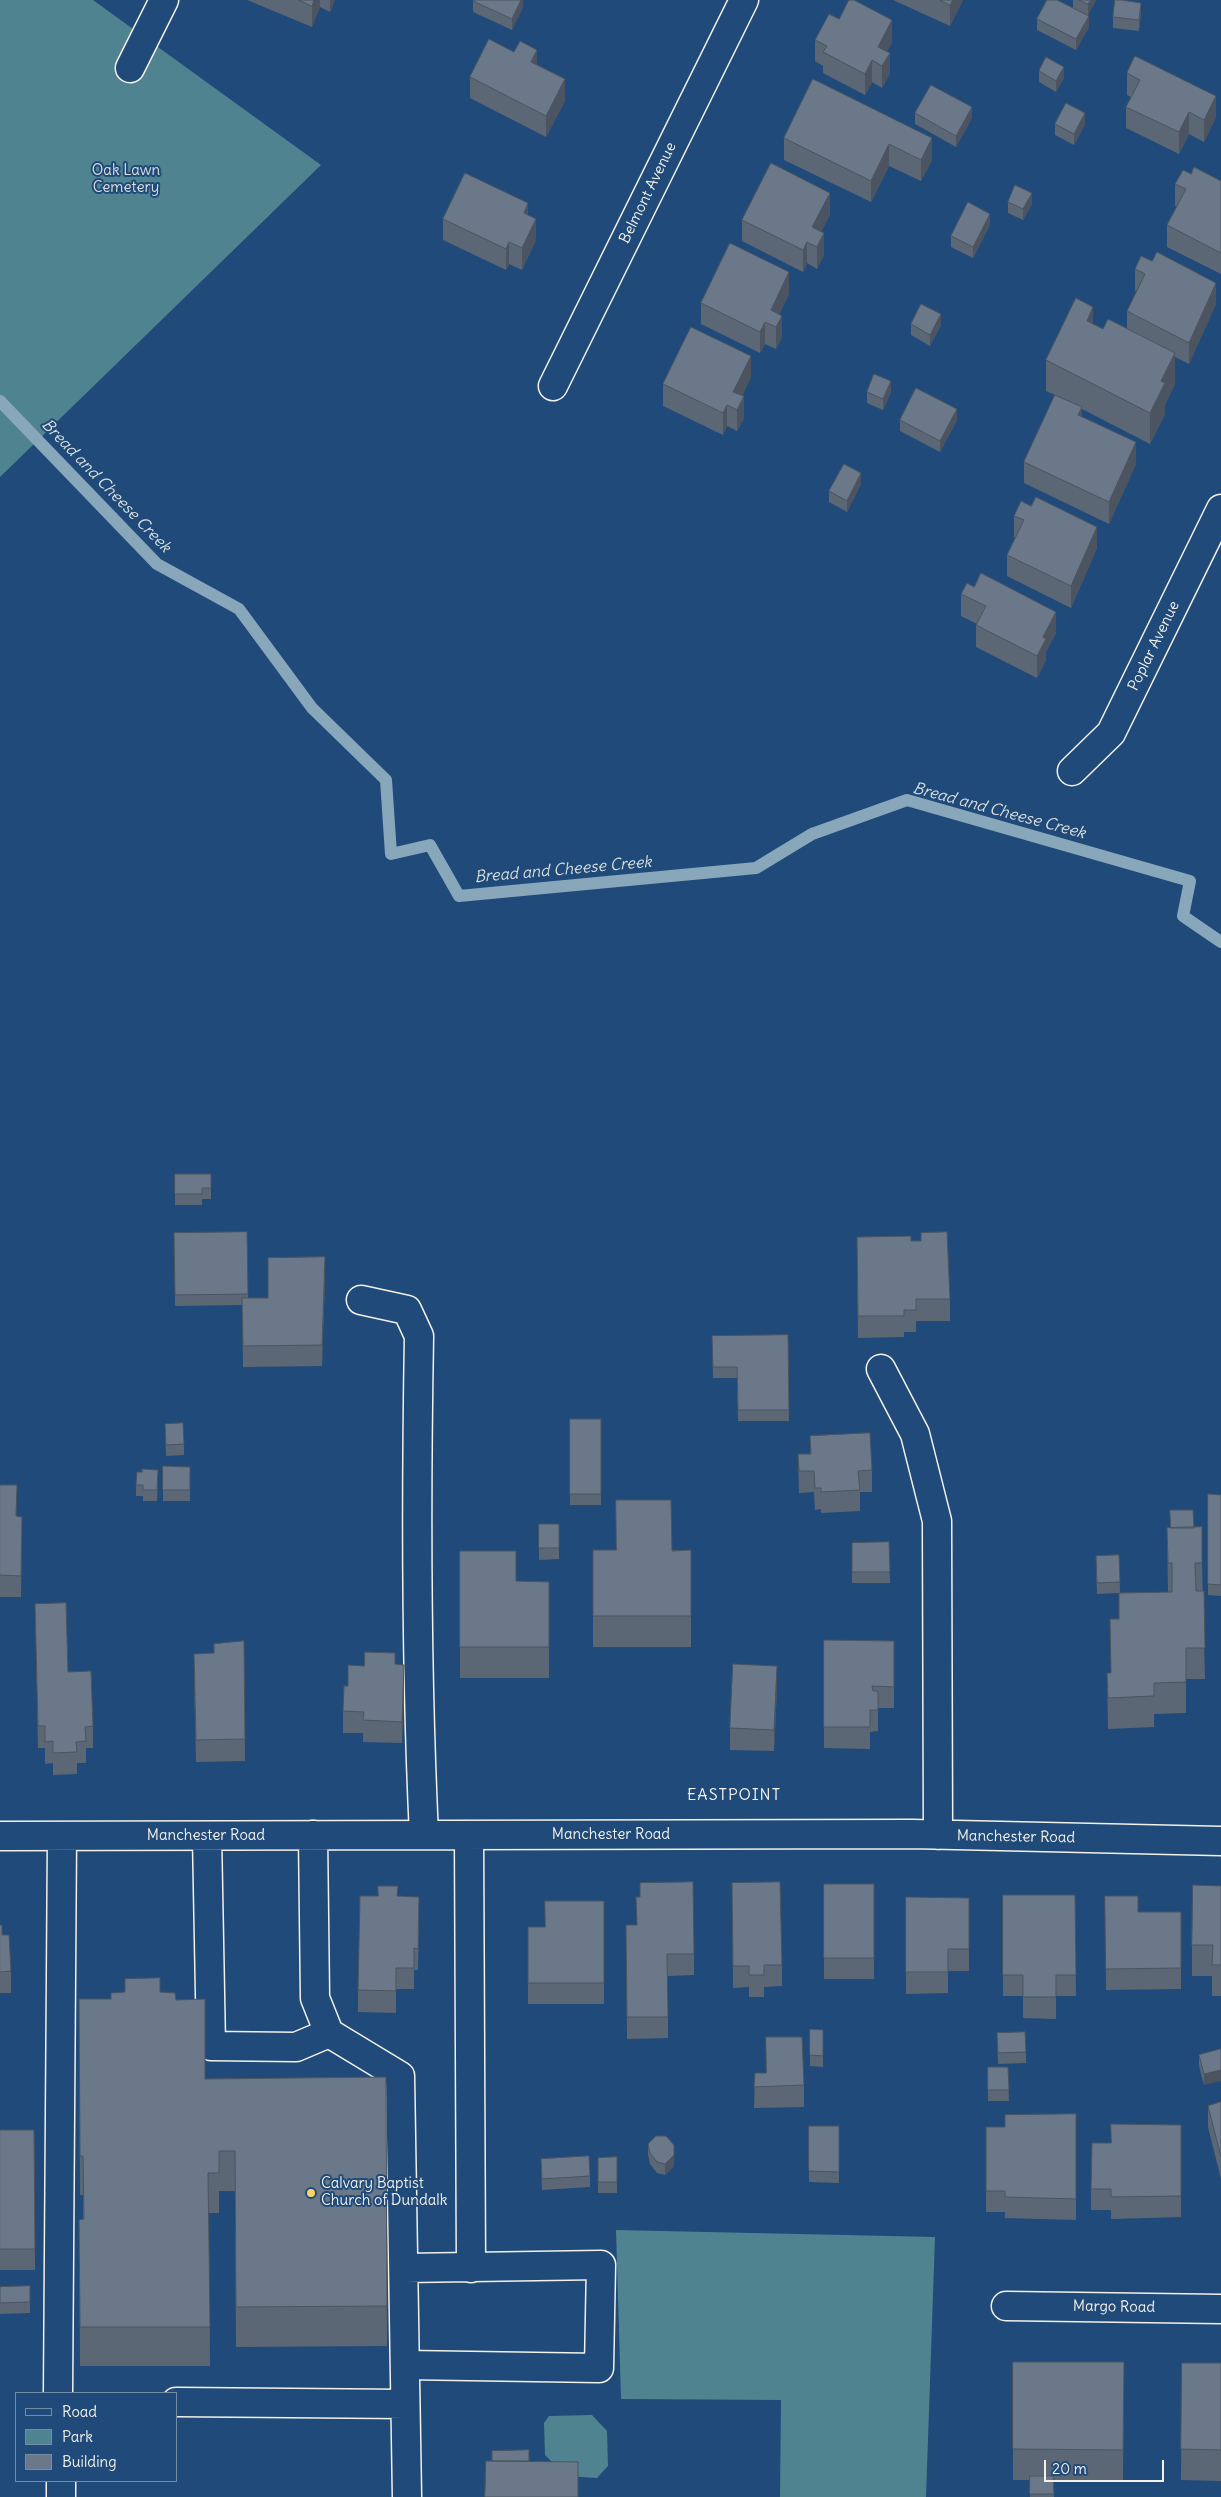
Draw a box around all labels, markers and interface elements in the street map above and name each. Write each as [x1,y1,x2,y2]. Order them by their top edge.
street label: Belmont Avenue [616,139,680,247]
park label: Oak Lawn Cemetery [92,162,160,197]
water label: Bread and Cheese Creek [37,415,175,557]
street label: Poplar Avenue [1125,598,1183,694]
water label: Bread and Cheese Creek [911,779,1087,843]
water label: Bread and Cheese Creek [474,853,652,887]
district label: EASTPOINT [686,1785,782,1805]
street label: Manchester Road [552,1826,670,1844]
street label: Manchester Road [147,1827,265,1845]
street label: Manchester Road [957,1827,1075,1847]
place label: Calvary Baptist Church of Dundalk [321,2175,447,2210]
marker: Calvary Baptist Church of Dundalk [305,2187,317,2199]
street label: Margo Road [1073,2297,1155,2317]
legend [15,2392,178,2482]
text: Road [62,2402,97,2421]
text: Park [62,2427,93,2446]
scale bar [1046,2450,1166,2482]
text: Building [62,2452,117,2471]
text: 20 m [1052,2459,1087,2478]

